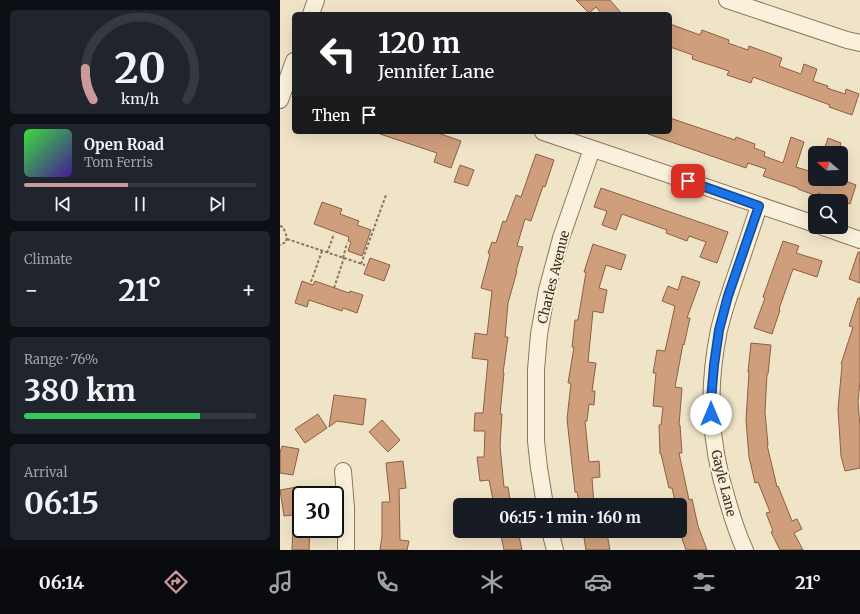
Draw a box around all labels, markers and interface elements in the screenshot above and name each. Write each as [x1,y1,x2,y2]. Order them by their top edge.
text: 120 m [378,25,460,61]
icon: left [312,28,364,80]
text: 20 [114,42,166,94]
text: Jennifer Lane [378,60,494,83]
text: km/h [121,90,159,108]
icon: arrive [358,104,380,126]
text: Then [312,106,350,125]
text: Open Road [84,135,164,154]
north arrow [808,146,848,186]
map controls [808,146,848,234]
text: Tom Ferris [84,154,153,171]
pin [671,164,705,198]
icon: arrive [677,170,699,192]
icon: previous [52,193,74,215]
icon: pause [129,193,151,215]
icon: next [206,193,228,215]
button: search [808,194,848,234]
street label: Charles Avenue [534,229,573,326]
text: Climate [24,251,72,268]
text: 21° [118,271,162,309]
text: − [24,276,39,304]
text: + [241,276,256,304]
text: Range · 76% [24,351,98,368]
text: 380 km [24,371,136,409]
position arrow [690,393,732,435]
street label: Gayle Lane [707,448,740,518]
text: Arrival [24,464,67,481]
text: 06:15 [24,484,99,522]
speed limit sign: 30 [292,486,344,538]
text: 06:15 · 1 min · 160 m [499,508,641,527]
icon: directions [162,568,190,596]
icon: music [267,568,295,596]
icon: phone [373,568,401,596]
icon: climate [478,568,506,596]
icon: car [584,568,612,596]
icon: filters [690,568,718,596]
text: 06:14 [39,571,84,594]
text: 21° [795,571,821,594]

